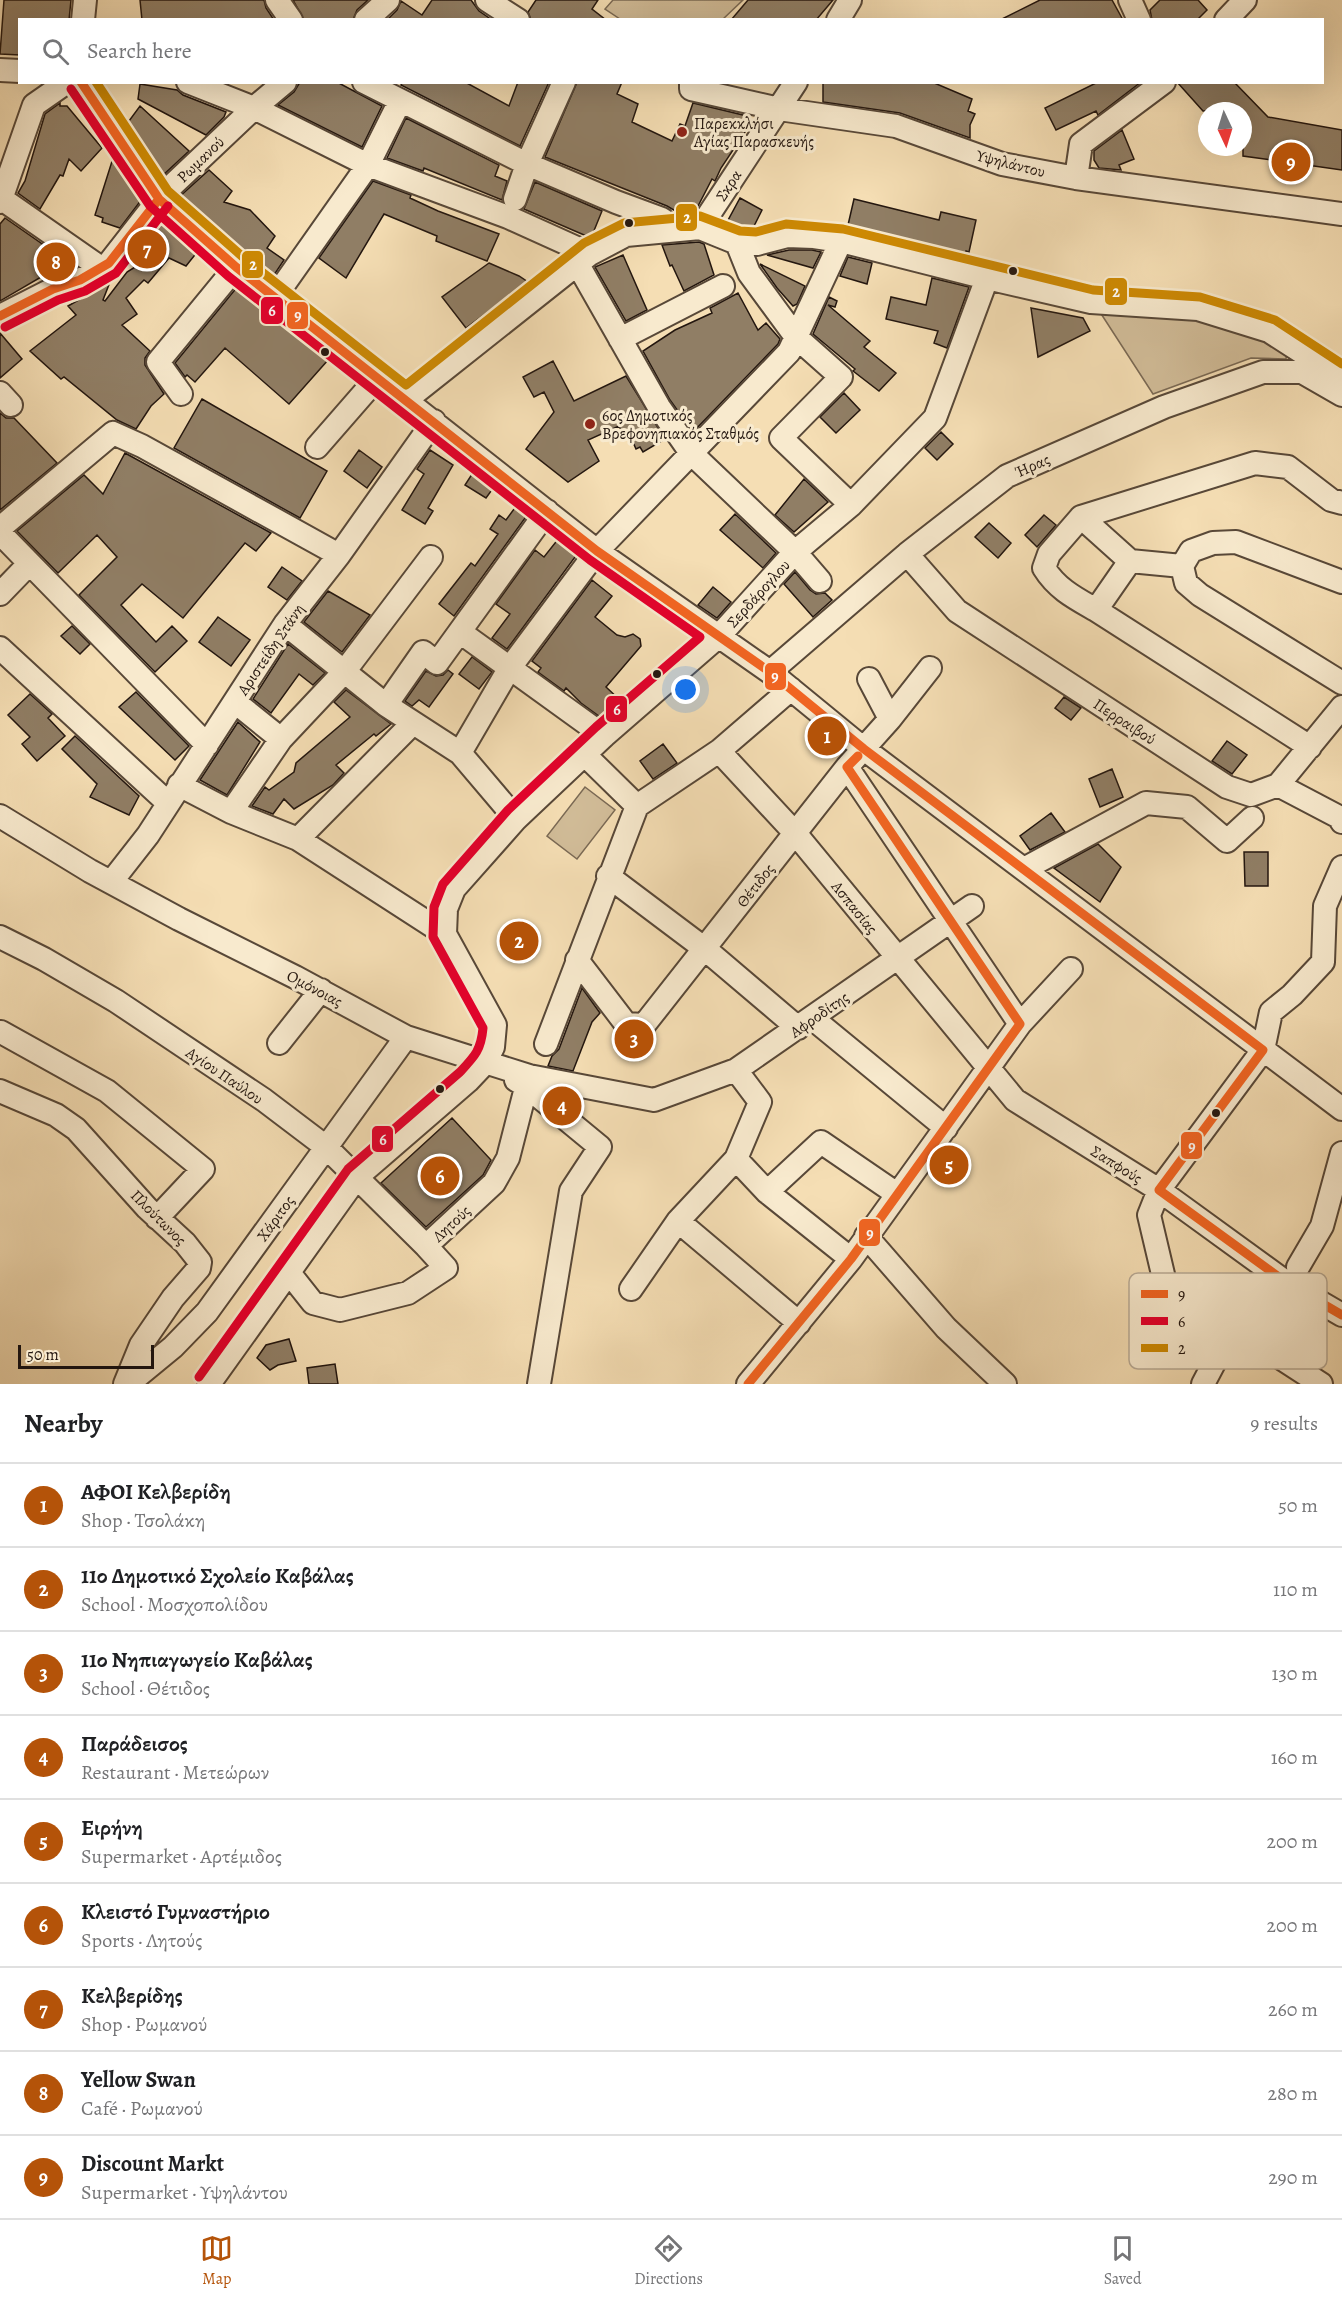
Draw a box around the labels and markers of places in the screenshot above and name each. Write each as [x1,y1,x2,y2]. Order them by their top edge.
place label: Παρεκκλήσι Αγίας Παρασκευής [693,113,814,153]
marker: Παρεκκλήσι Αγίας Παρασκευής [675,125,689,139]
pin: 9 [1272,140,1310,184]
unlabelled marker [623,217,635,229]
pin: 7 [128,226,166,272]
pin: 8 [36,240,76,284]
unlabelled marker [1007,265,1019,277]
unlabelled marker [319,346,331,358]
place label: 6ος Δημοτικός Βρεφονηπιακός Σταθμός [602,405,759,445]
marker: 6ος Δημοτικός Βρεφονηπιακός Σταθμός [583,417,597,431]
unlabelled marker [651,668,663,680]
pin: 1 [808,714,846,758]
pin: 2 [500,918,538,964]
pin: 3 [614,1016,654,1062]
unlabelled marker [434,1083,446,1095]
pin: 4 [542,1084,582,1128]
unlabelled marker [1210,1107,1222,1119]
pin: 5 [930,1142,968,1188]
pin: 6 [420,1154,460,1198]

